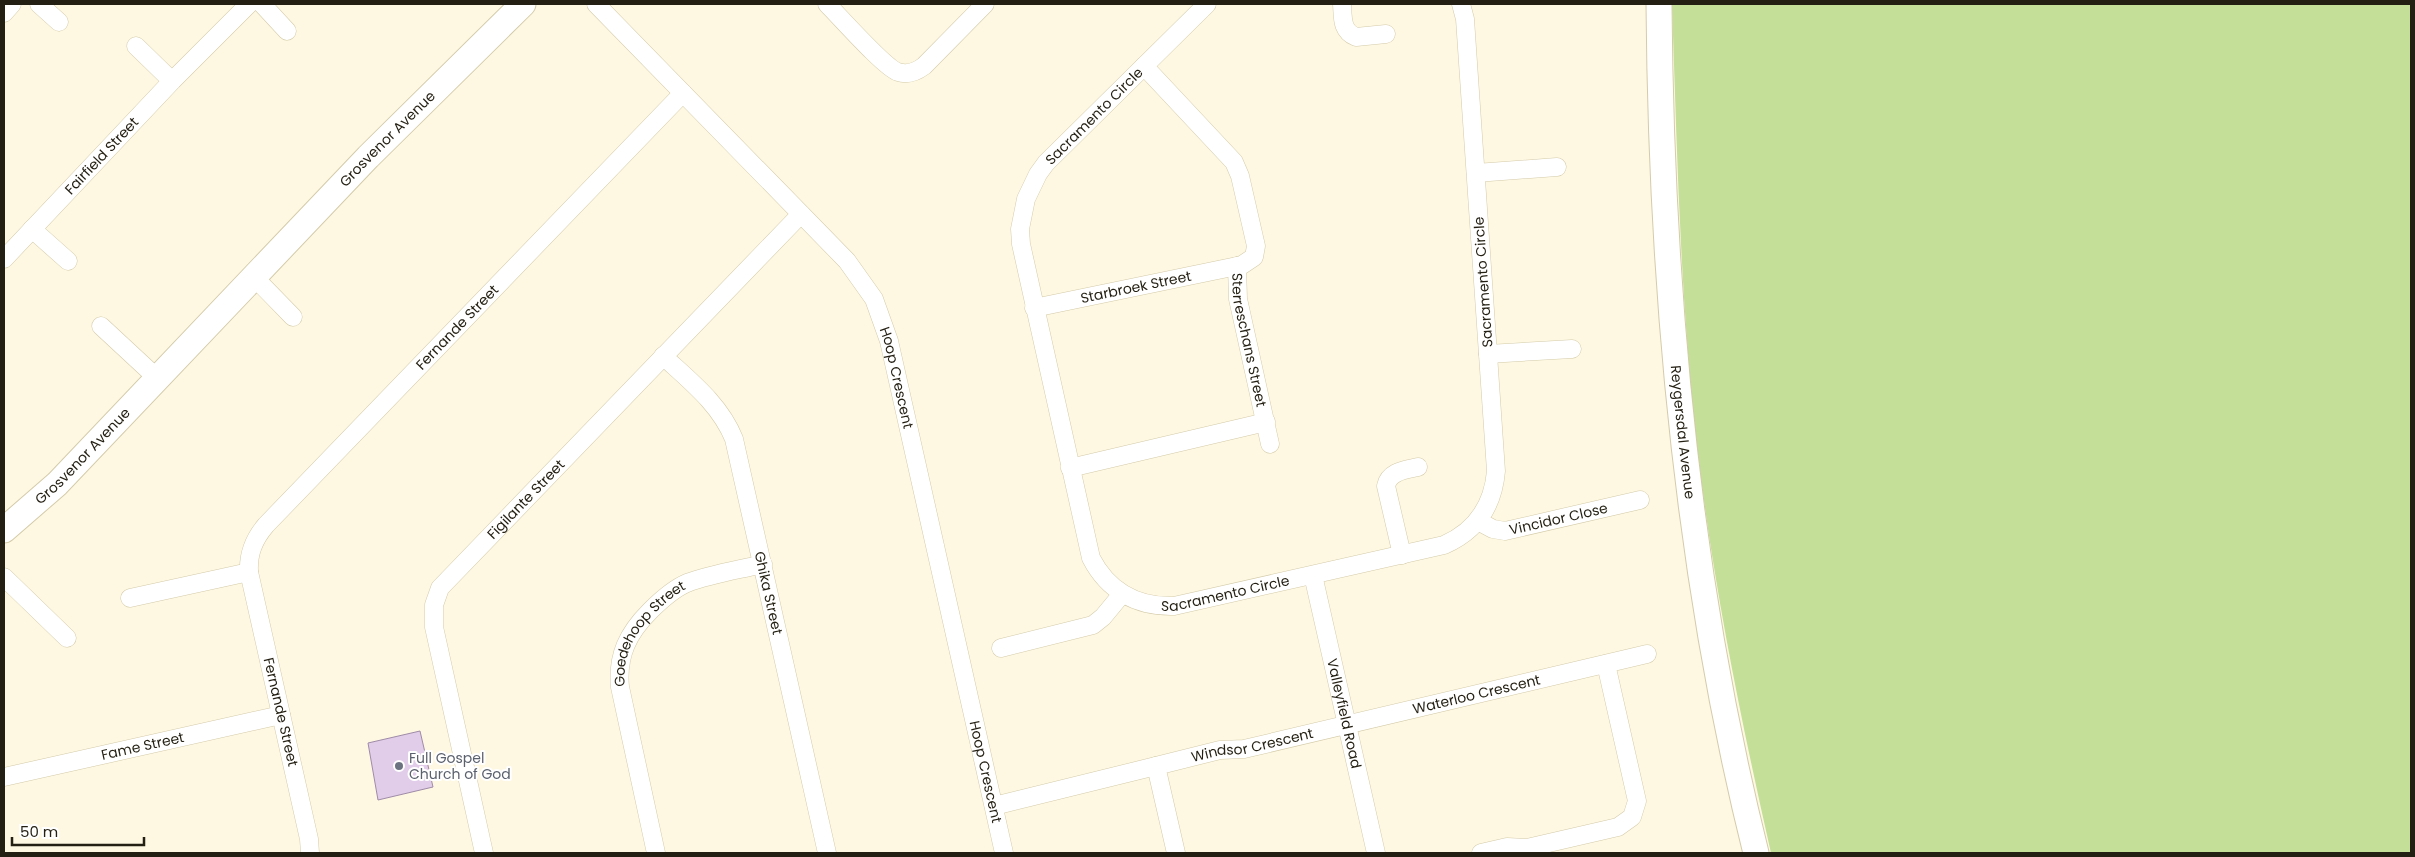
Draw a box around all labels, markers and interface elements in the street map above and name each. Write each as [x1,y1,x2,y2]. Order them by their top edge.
street label: Sacramento Circle [1041,62,1148,169]
street label: Grosvenor Avenue [335,86,440,191]
street label: Fairfield Street [60,113,143,199]
street label: Sacramento Circle [1468,216,1498,348]
street label: Starbroek Street [1079,266,1193,308]
street label: Sterreschans Street [1227,272,1272,409]
street label: Fernande Street [411,280,503,374]
street label: Hoop Crescent [875,324,918,431]
street label: Reygersdal Avenue [1666,364,1700,501]
street label: Grosvenor Avenue [30,403,135,509]
street label: Figilante Street [482,455,569,543]
street label: Vincidor Close [1507,498,1610,540]
street label: Ghika Street [750,549,788,636]
street label: Sacramento Circle [1160,570,1292,616]
street label: Goedehoop Street [609,576,689,687]
street label: Fernande Street [259,656,303,768]
street label: Valleyfield Road [1322,657,1367,770]
street label: Waterloo Crescent [1411,670,1542,719]
street label: Hoop Crescent [965,719,1007,825]
street label: Windsor Crescent [1189,723,1315,767]
street label: Fame Street [99,727,186,765]
place label: Full Gospel Church of God [409,748,511,784]
marker: Full Gospel Church of God [393,760,405,772]
scale bar [12,814,145,846]
text: 50 m [20,821,58,842]

